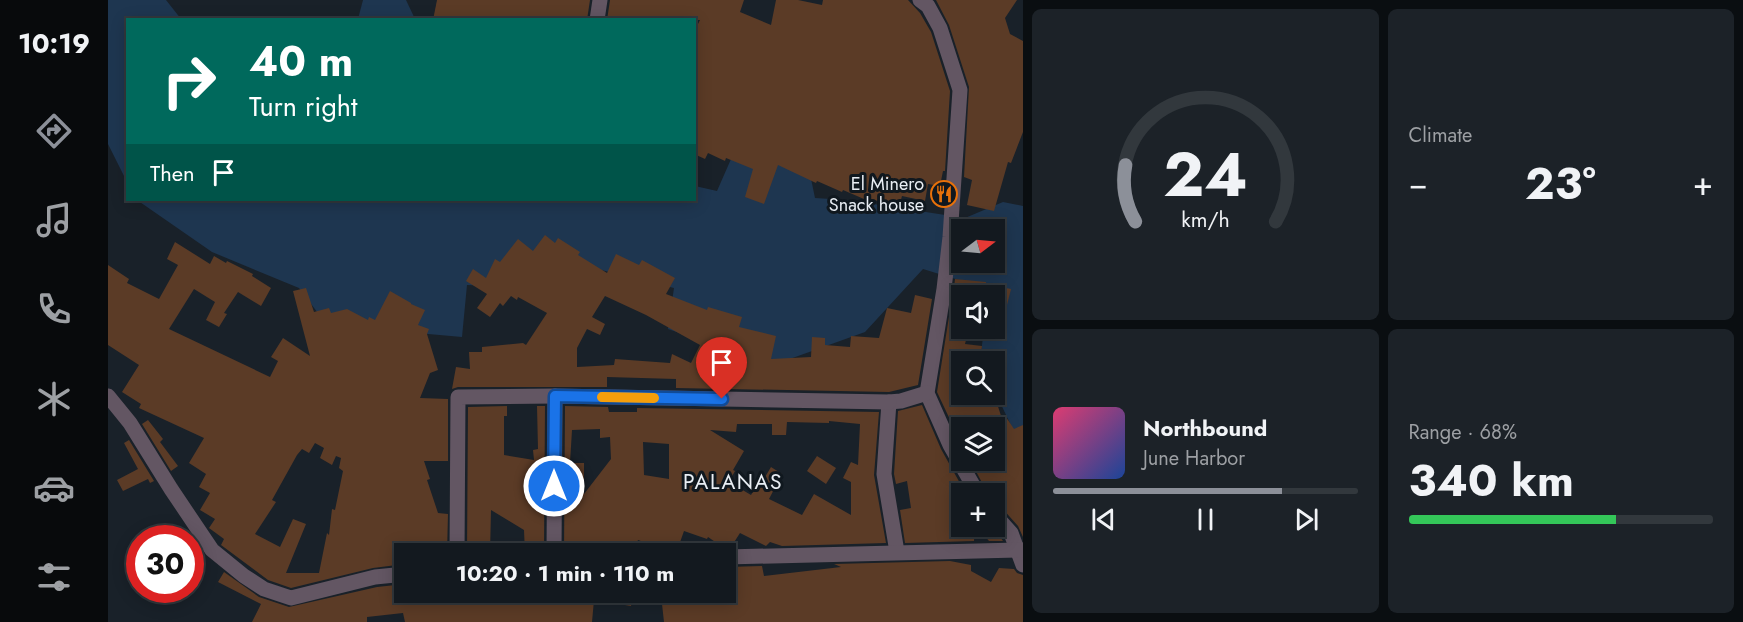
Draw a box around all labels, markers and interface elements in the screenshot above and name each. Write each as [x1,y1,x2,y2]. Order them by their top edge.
text: 10:19 [18,24,90,63]
text: 40 m [249,31,353,92]
icon: right [150,42,228,120]
text: Turn right [249,87,357,126]
icon: directions [33,110,75,152]
text: Climate [1409,121,1472,150]
text: 24 [1163,129,1247,219]
text: 23° [1525,151,1596,216]
icon: arrive [207,156,240,189]
text: Then [150,157,195,189]
text: − [1409,160,1428,207]
text: + [1693,160,1713,207]
place label: El Minero Snack house [829,171,924,218]
restaurant icon: El Minero Snack house [929,179,959,209]
icon: music [33,199,75,241]
text: km/h [1181,204,1229,235]
north arrow [951,219,1005,273]
map controls [951,219,1005,537]
button: sound [951,285,1005,339]
icon: phone [33,288,75,330]
pin [696,337,747,399]
icon: arrive [705,346,738,379]
button: search [951,351,1005,405]
icon: climate [33,378,75,420]
text: Northbound [1143,412,1267,444]
button: layers [951,417,1005,471]
text: Range · 68% [1409,418,1517,447]
text: June Harbor [1143,444,1245,473]
text: 340 km [1409,448,1574,513]
position arrow [522,454,586,518]
icon: car [33,467,75,509]
district label: PALANAS [683,467,783,497]
button: + [951,483,1005,537]
icon: previous [1087,503,1120,536]
icon: pause [1189,503,1222,536]
icon: next [1290,503,1323,536]
speed limit sign: 30 [126,525,204,603]
icon: filters [33,556,75,598]
text: 10:20 · 1 min · 110 m [456,557,674,589]

